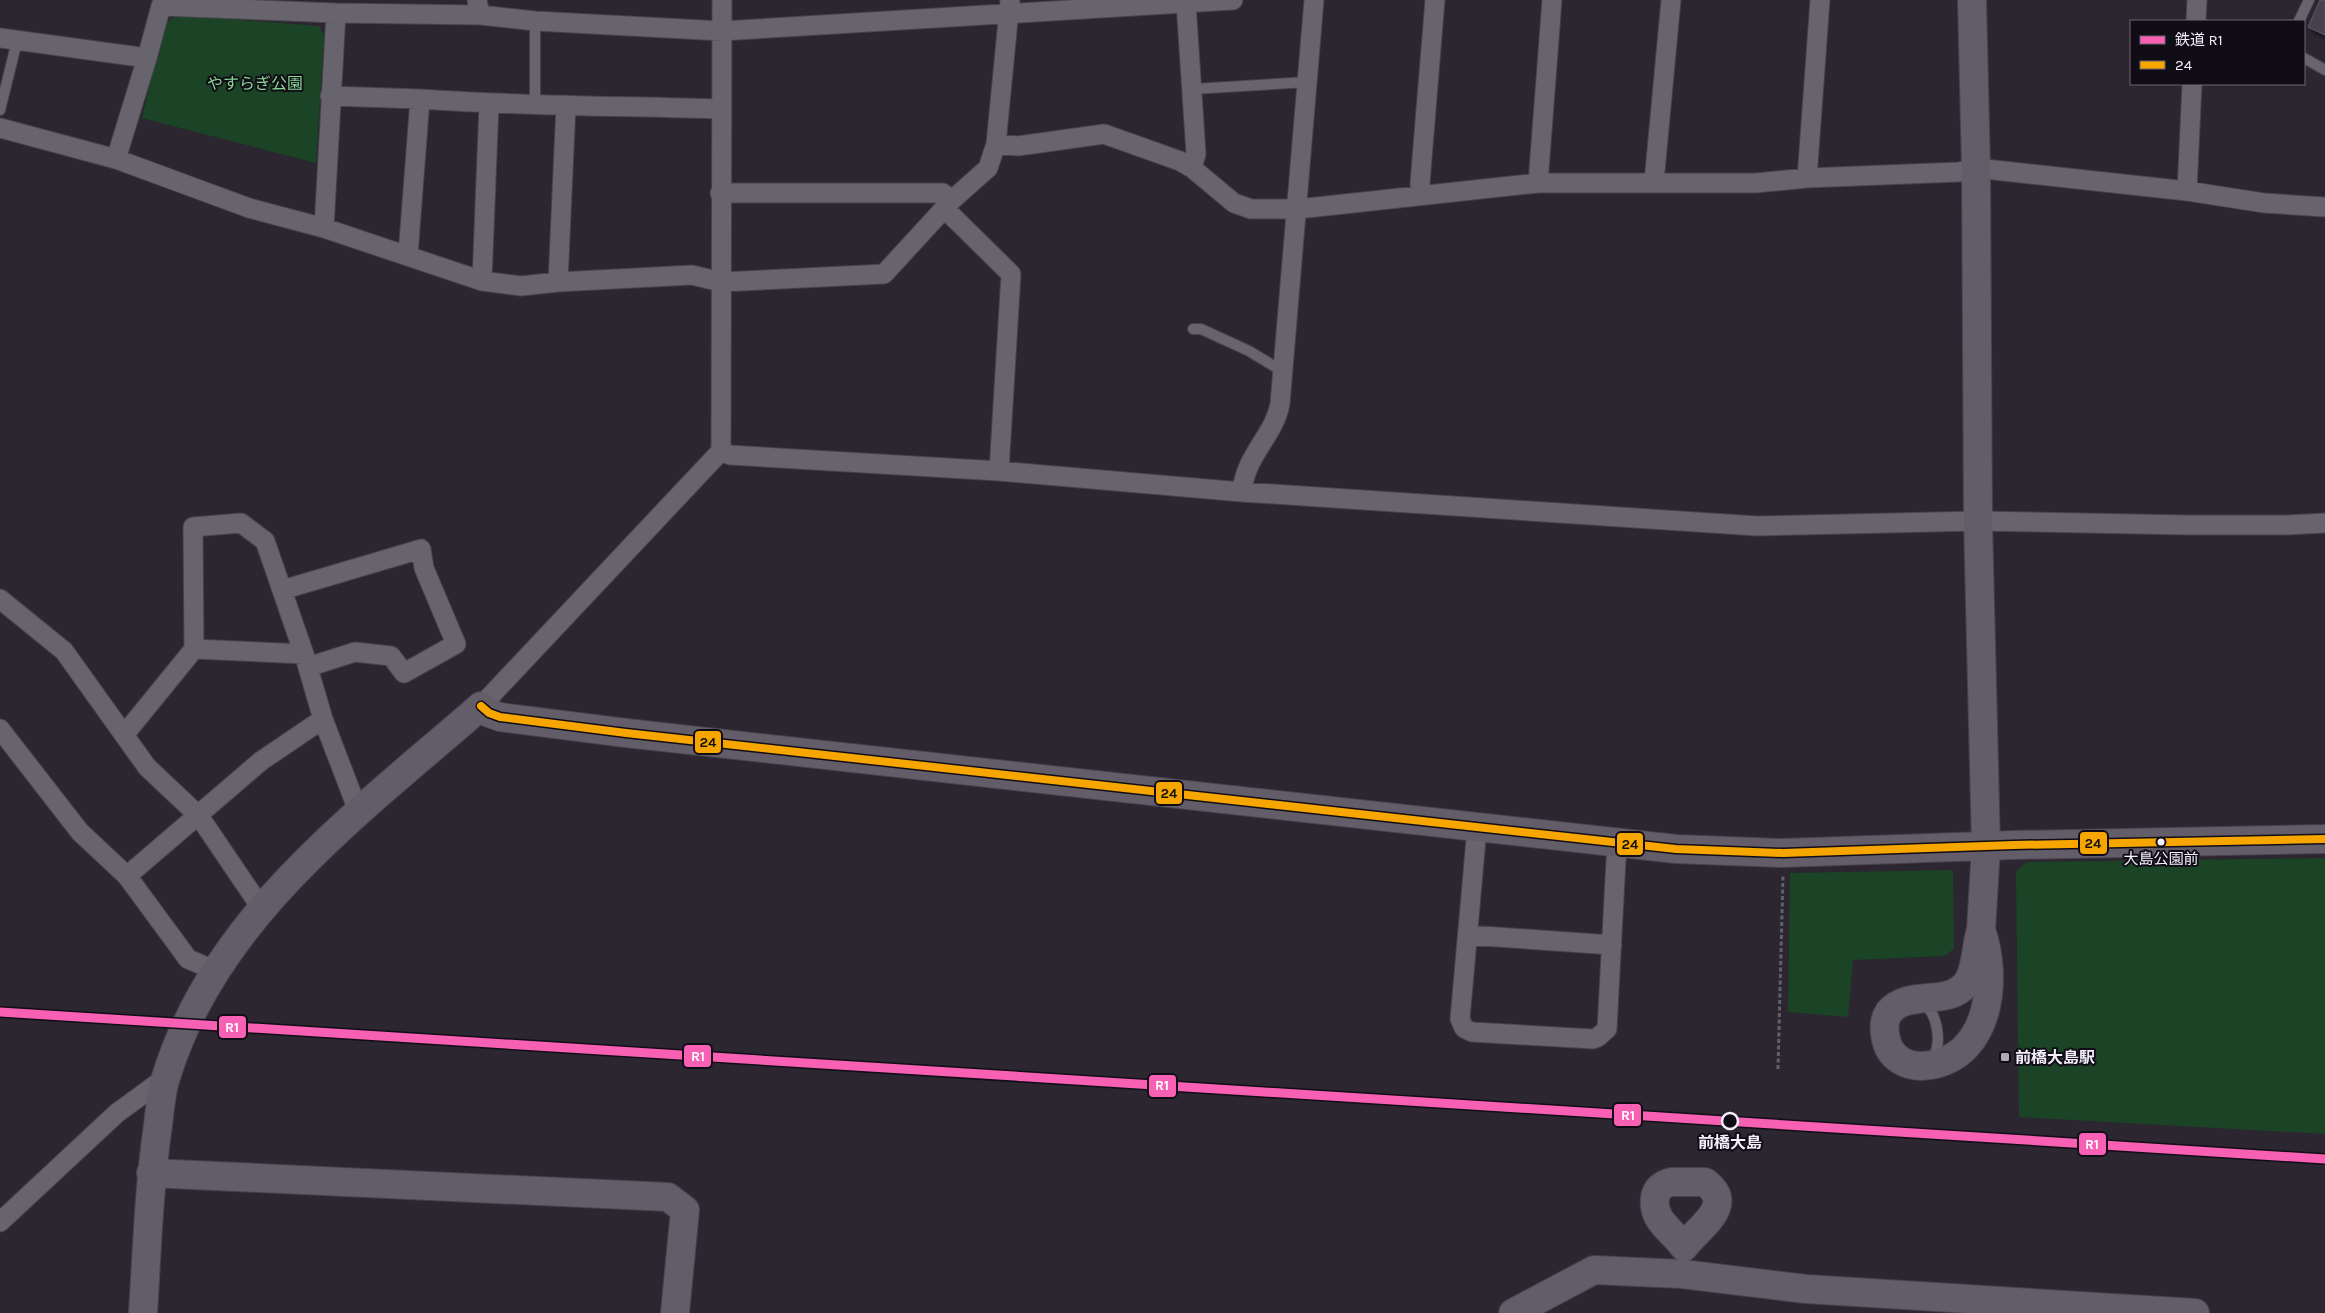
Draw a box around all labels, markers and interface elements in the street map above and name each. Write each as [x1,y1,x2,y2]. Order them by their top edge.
legend [2130,20,2305,85]
text: 鉄道 R1 [2175,31,2223,49]
text: 24 [2175,56,2193,74]
park label: やすらぎ公園 [207,74,303,93]
line badge: 24 [694,730,722,754]
text: 24 [700,734,717,751]
line badge: 24 [1155,781,1183,805]
text: 24 [1161,785,1178,802]
line badge: 24 [2079,831,2108,855]
line badge: 24 [1616,832,1644,856]
text: 24 [2085,835,2102,852]
text: 24 [1622,836,1639,853]
marker: 大島公園前 [2156,837,2166,847]
place label: 大島公園前 [2123,850,2199,868]
line badge: R1 [218,1015,247,1039]
text: R1 [225,1019,239,1036]
line badge: R1 [683,1044,712,1068]
text: R1 [691,1048,705,1065]
place label: 前橋大島駅 [2015,1048,2095,1067]
marker: 前橋大島駅 [1999,1051,2011,1063]
line badge: R1 [1148,1074,1177,1098]
text: R1 [1155,1077,1169,1094]
line badge: R1 [1613,1103,1642,1127]
text: R1 [1621,1107,1635,1124]
marker: 前橋大島 [1721,1112,1739,1130]
line badge: R1 [2078,1132,2107,1156]
place label: 前橋大島 [1698,1133,1762,1152]
text: R1 [2085,1136,2099,1153]

